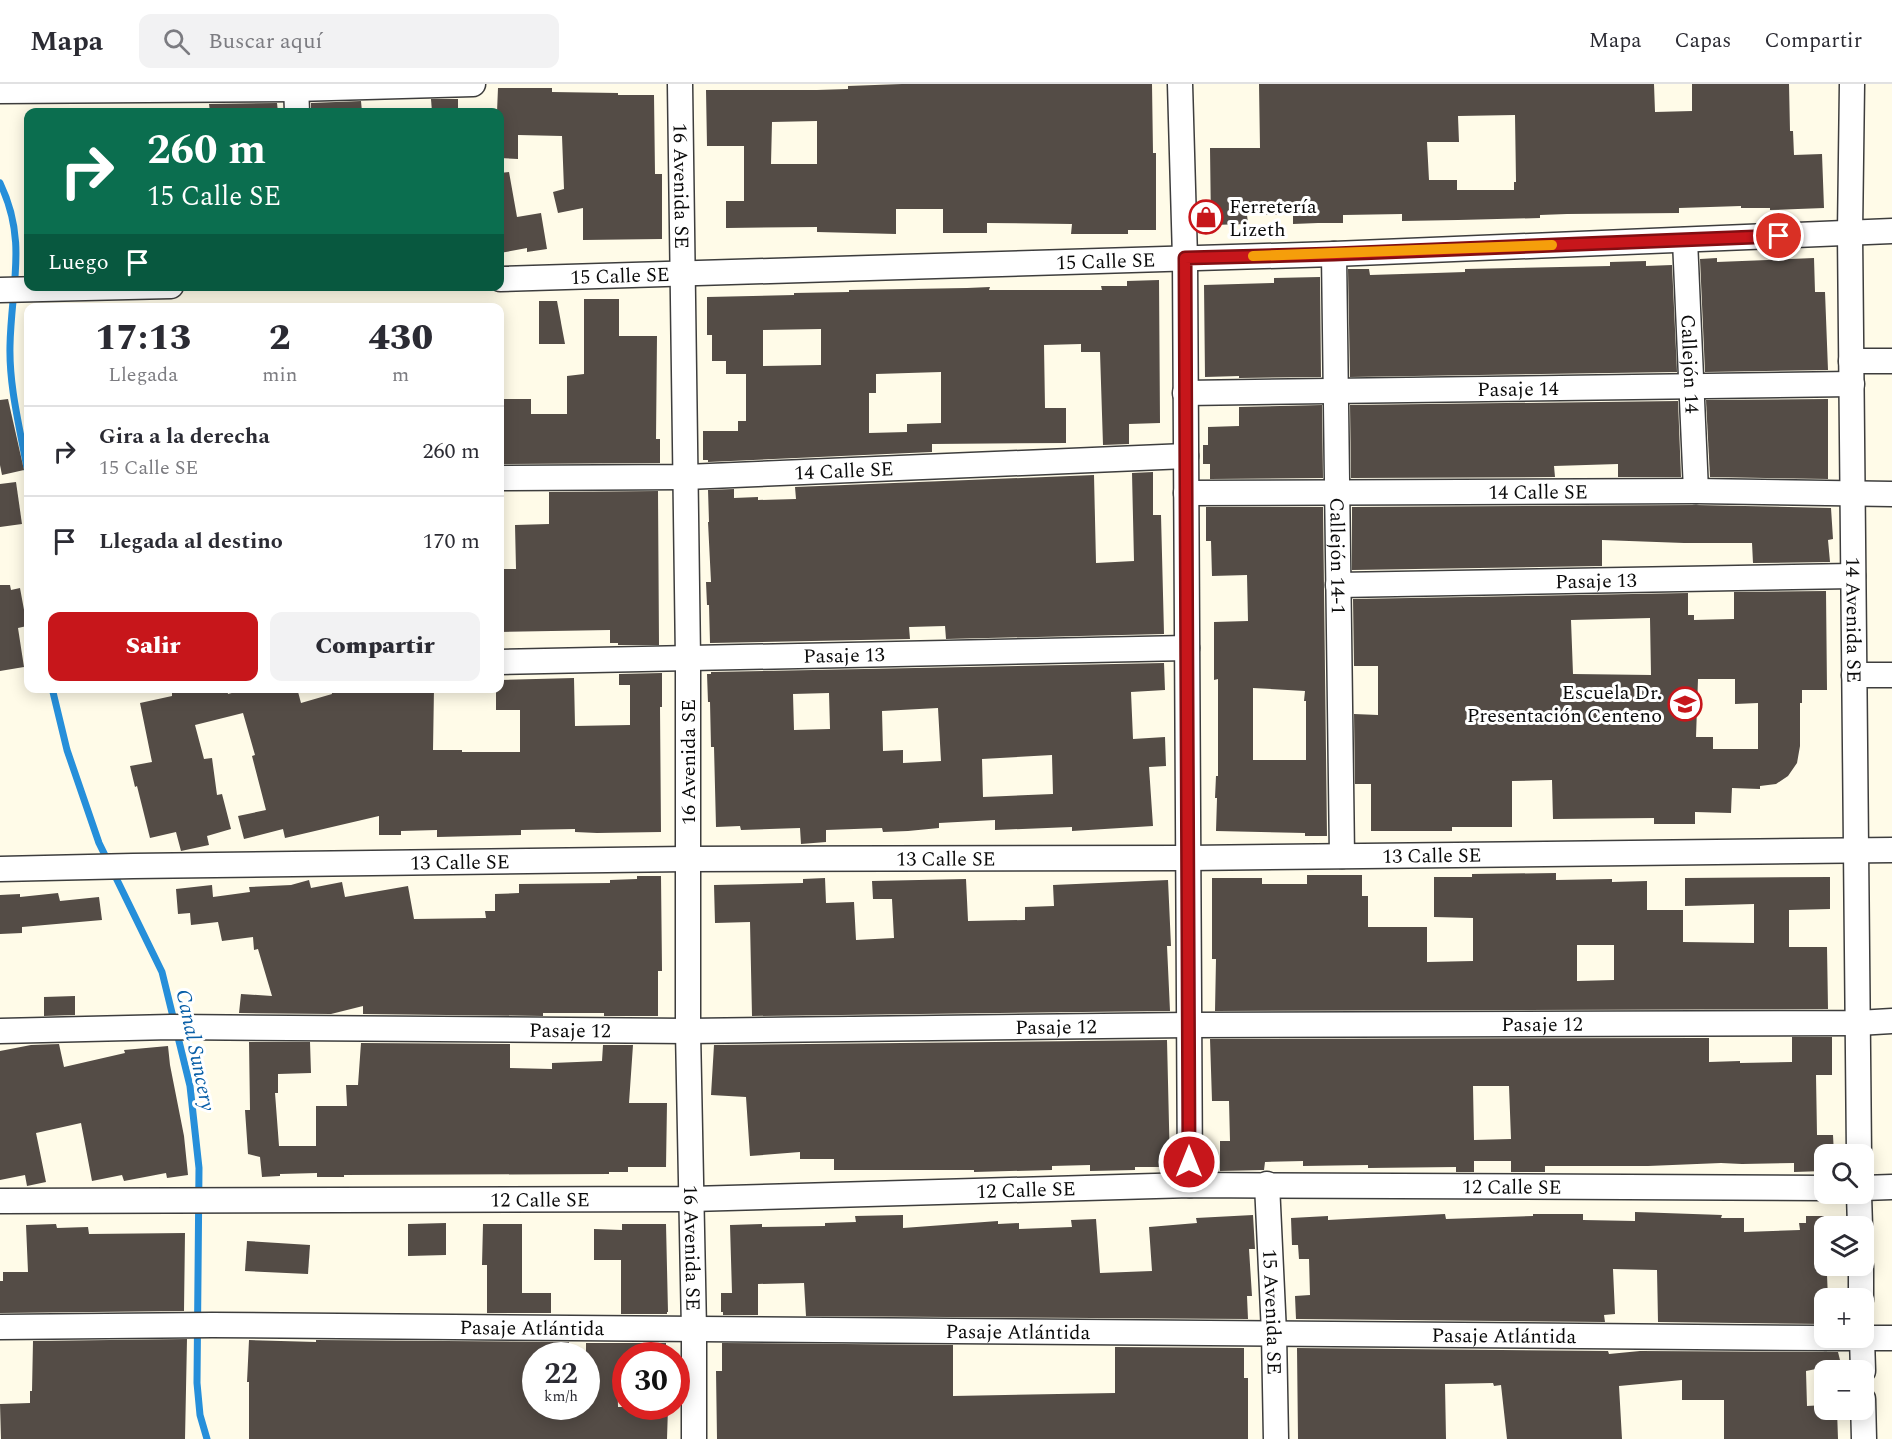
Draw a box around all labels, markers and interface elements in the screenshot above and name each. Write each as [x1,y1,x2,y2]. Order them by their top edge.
search box [139,14,559,68]
text: Mapa [30,20,103,63]
icon: search [160,25,193,58]
text: Buscar aquí [208,25,322,58]
text: Mapa [1589,25,1642,57]
text: Capas [1675,25,1731,57]
text: Compartir [1764,25,1862,57]
text: 260 m [147,119,266,182]
street label: 16 Avenida SE [665,123,696,249]
icon: right [48,132,126,210]
text: 15 Calle SE [147,176,281,218]
place label: Ferretería Lizeth [1229,192,1317,245]
shop icon: Ferretería Lizeth [1188,199,1224,235]
pin [1753,210,1804,261]
icon: arrive [1762,219,1795,252]
street label: 15 Calle SE [1056,245,1156,278]
text: Luego [48,246,109,279]
icon: arrive [121,246,154,279]
street label: 15 Calle SE [570,260,670,293]
text: 17:13 [95,311,191,366]
text: 2 [269,311,291,366]
text: 430 [368,311,433,366]
street label: Callejón 14 [1672,314,1707,414]
text: Llegada [108,360,178,390]
text: min [262,360,297,390]
text: m [392,360,409,390]
street label: Pasaje 14 [1477,374,1559,405]
text: Gira a la derecha [99,420,270,453]
icon: right [48,435,81,468]
text: 260 m [423,435,480,468]
text: 15 Calle SE [99,453,198,483]
street label: 14 Calle SE [794,454,894,488]
street label: 14 Calle SE [1488,477,1588,508]
street label: Callejón 14-1 [1321,497,1353,615]
icon: arrive [48,525,81,558]
text: Llegada al destino [99,525,283,558]
text: 170 m [423,525,480,558]
street label: 14 Avenida SE [1837,557,1868,683]
street label: Pasaje 13 [1555,566,1637,597]
button: Salir [48,612,258,681]
button: Compartir [270,612,480,681]
street label: Pasaje 13 [803,640,885,672]
place label: Escuela Dr. Presentación Centeno [1467,678,1662,731]
school or university icon: Escuela Dr. Presentación Centeno [1667,686,1703,722]
street label: 16 Avenida SE [674,699,704,825]
street label: 13 Calle SE [1382,841,1482,872]
street label: 13 Calle SE [896,844,996,875]
street label: 13 Calle SE [410,847,510,878]
water label: Canal Suncery [167,986,224,1115]
street label: Pasaje 12 [1501,1010,1583,1040]
street label: Pasaje 12 [1015,1012,1097,1043]
street label: Pasaje 12 [529,1016,611,1046]
position arrow [1157,1130,1221,1194]
map controls [1814,1144,1874,1420]
button: search [1814,1144,1874,1204]
street label: 12 Calle SE [1462,1172,1562,1203]
street label: 12 Calle SE [976,1174,1076,1207]
street label: 12 Calle SE [490,1185,590,1216]
street label: 16 Avenida SE [675,1185,708,1311]
button: layers [1814,1216,1874,1276]
street label: 15 Avenida SE [1254,1248,1289,1375]
button: + [1814,1288,1874,1348]
street label: Pasaje Atlántida [460,1313,605,1344]
street label: Pasaje Atlántida [945,1317,1091,1348]
street label: Pasaje Atlántida [1431,1321,1577,1352]
speed limit sign: 30 [612,1342,690,1420]
text: 22 [544,1351,578,1397]
button: − [1814,1360,1874,1420]
text: km/h [544,1385,578,1408]

